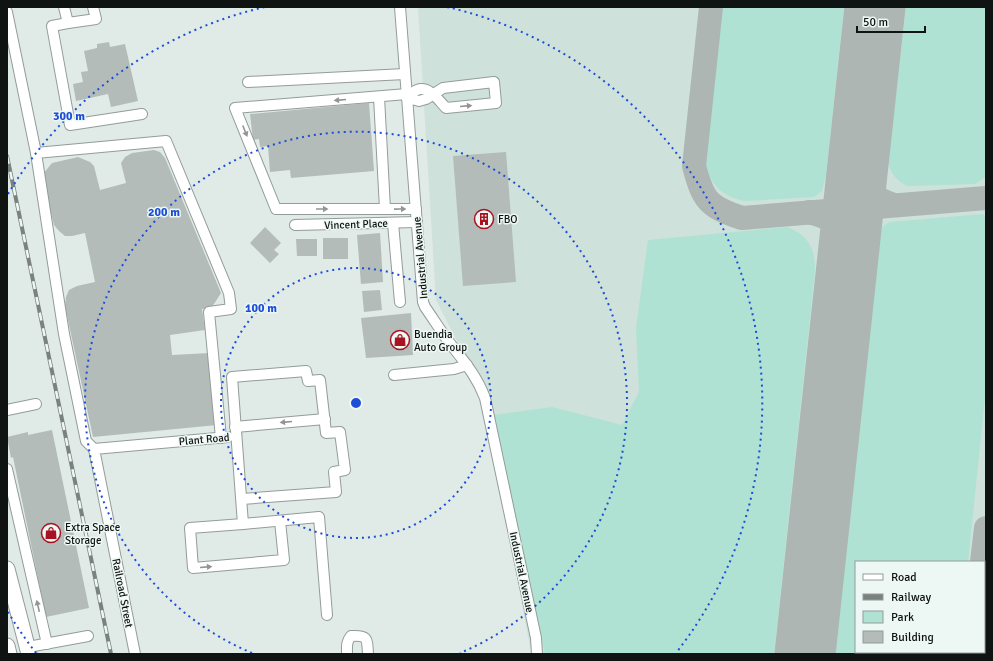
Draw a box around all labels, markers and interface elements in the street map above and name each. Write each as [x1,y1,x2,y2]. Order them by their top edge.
scale bar [857,8,925,34]
text: 50 m [863,15,888,30]
one-way arrow [334,96,346,103]
one-way arrow [460,102,472,109]
text: 300 m [53,109,85,124]
one-way arrow [242,126,248,138]
text: 200 m [148,205,180,220]
one-way arrow [316,206,329,212]
one-way arrow [394,206,407,212]
building icon: FBO [473,208,495,230]
place label: FBO [498,213,518,226]
street label: Industrial Avenue [410,216,431,300]
street label: Vincent Place [324,217,388,232]
text: 100 m [245,301,277,316]
place label: Buendia Auto Group [414,328,467,354]
shop icon: Buendia Auto Group [389,329,411,351]
centre of rings [349,396,363,410]
one-way arrow [280,419,292,426]
street label: Plant Road [178,431,230,448]
place label: Extra Space Storage [65,521,120,547]
shop icon: Extra Space Storage [40,522,62,544]
street label: Industrial Avenue [507,530,536,614]
street label: Railroad Street [109,557,136,629]
legend [855,561,985,653]
one-way arrow [200,564,212,570]
text: Road [891,570,917,585]
text: Railway [891,590,931,605]
one-way arrow [34,600,40,612]
text: Park [891,610,914,625]
text: Building [891,630,934,645]

